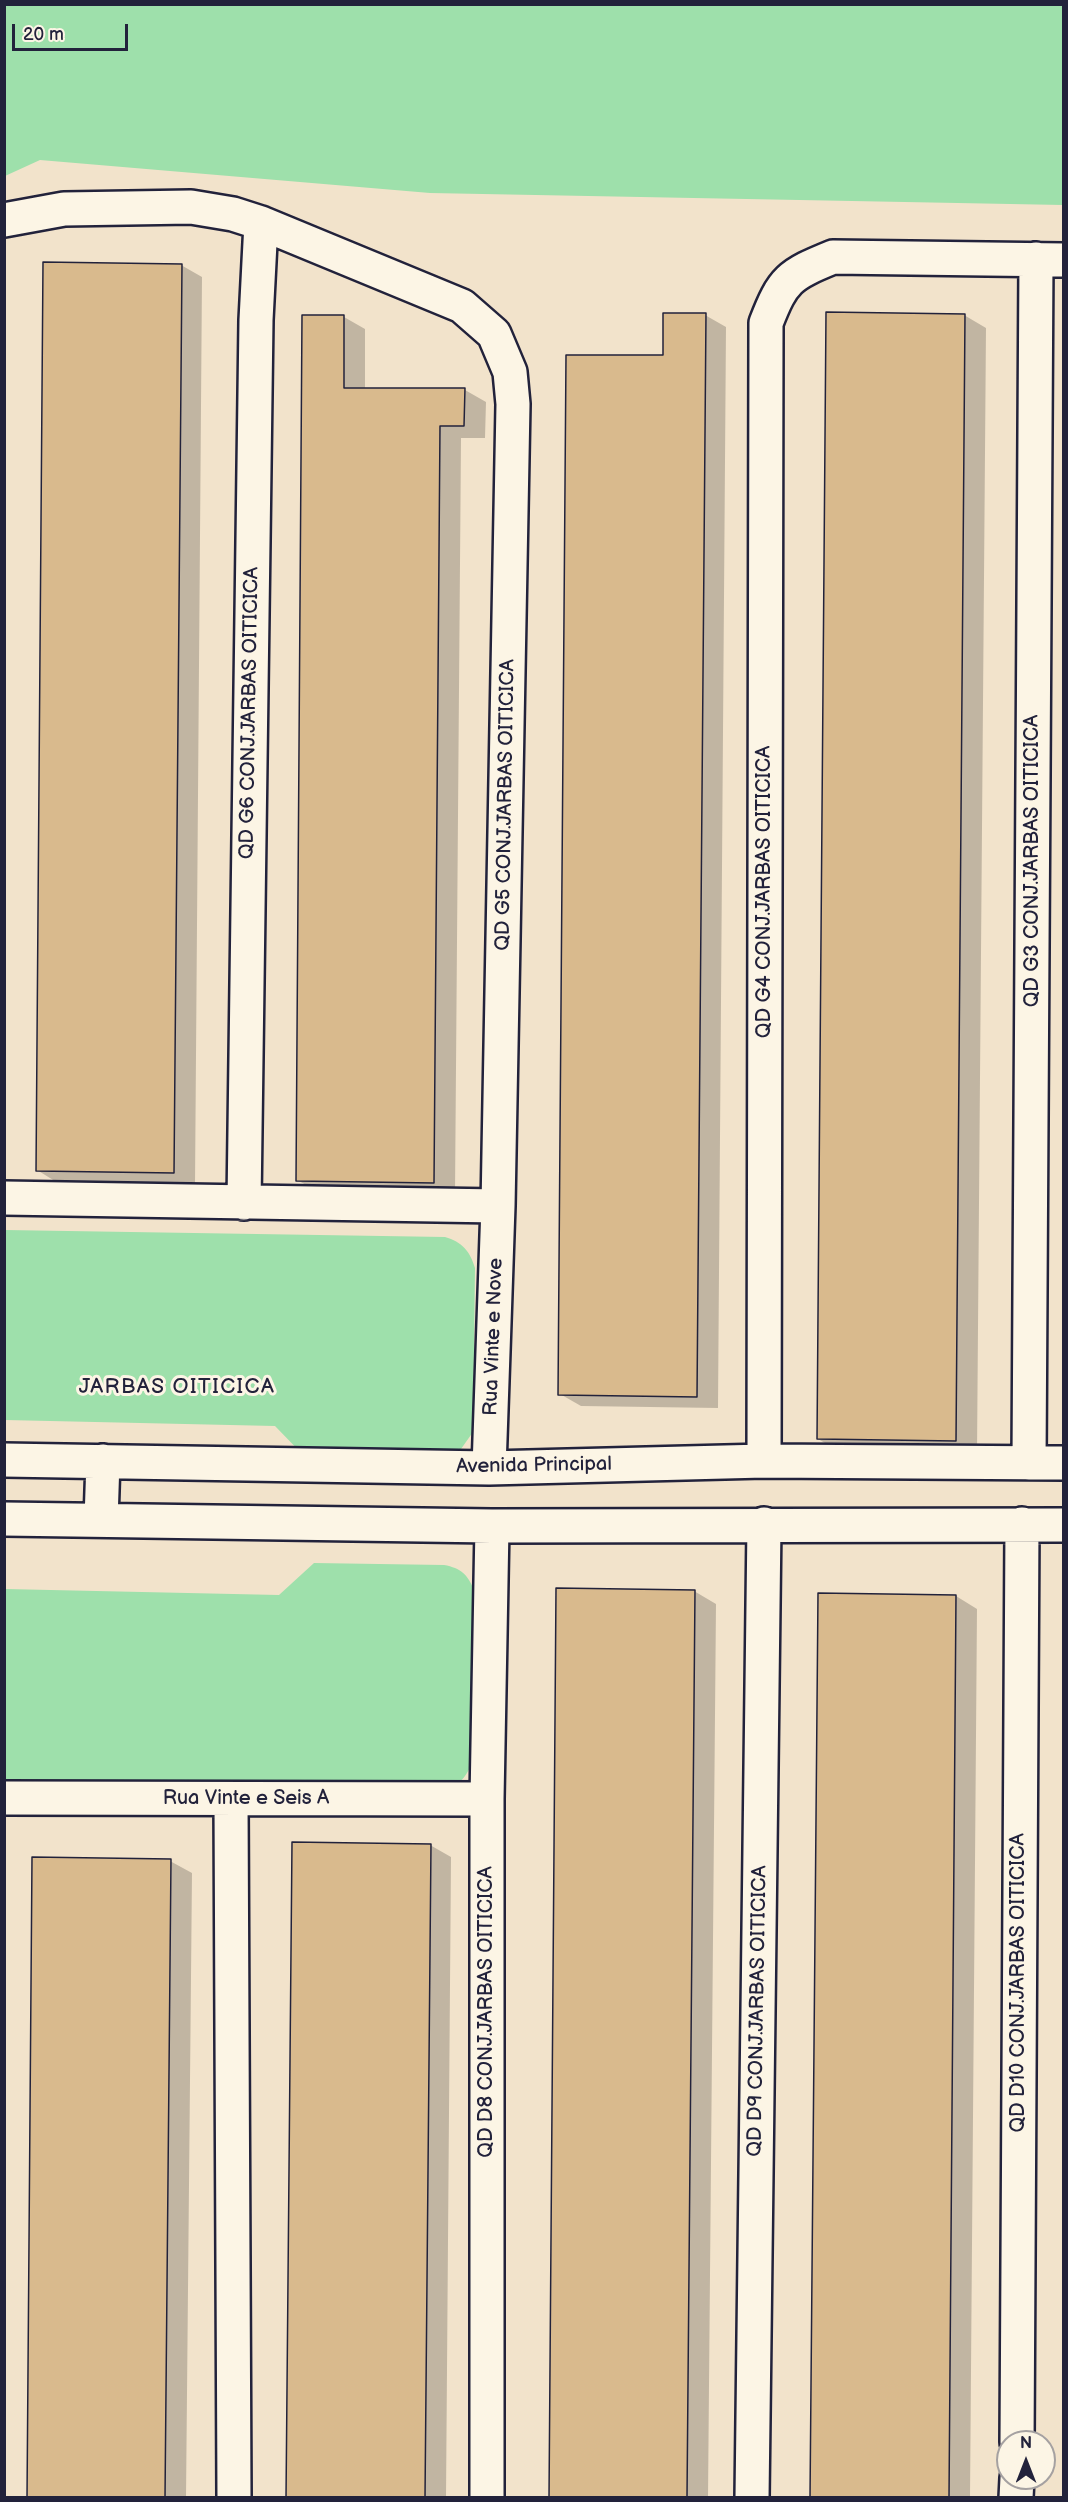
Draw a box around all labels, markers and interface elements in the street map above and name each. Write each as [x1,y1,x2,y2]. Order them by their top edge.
scale bar [15,12,130,50]
text: 20 m [23,24,64,45]
street label: QD G6 CONJ.JARBAS OITICICA [235,567,265,859]
street label: QD G5 CONJ.JARBAS OITICICA [491,659,521,951]
street label: QD G3 CONJ.JARBAS OITICICA [1021,715,1045,1007]
street label: QD G4 CONJ.JARBAS OITICICA [753,746,777,1038]
street label: Rua Vinte e Nove [479,1258,509,1416]
district label: JARBAS OITICICA [79,1375,275,1401]
street label: Avenida Principal [456,1453,612,1479]
street label: Rua Vinte e Seis A [163,1787,329,1811]
street label: QD D10 CONJ.JARBAS OITICICA [1007,1833,1031,2133]
street label: QD D9 CONJ.JARBAS OITICICA [743,1865,773,2157]
street label: QD D8 CONJ.JARBAS OITICICA [475,1866,499,2158]
north arrow [996,2430,1056,2490]
text: N [1020,2434,1032,2453]

